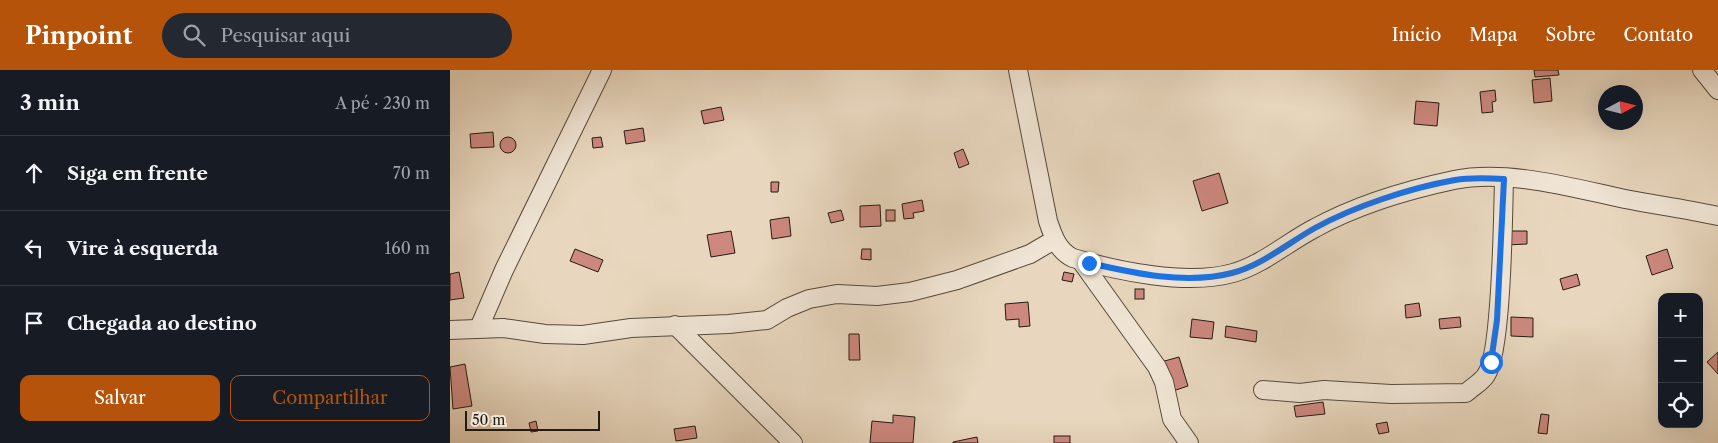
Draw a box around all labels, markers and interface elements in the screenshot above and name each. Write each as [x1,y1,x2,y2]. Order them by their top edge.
search box [162,13,512,58]
text: Pinpoint [25,21,132,50]
icon: search [180,21,208,49]
text: Pesquisar aqui [220,24,350,47]
text: Início [1392,24,1441,46]
text: Mapa [1469,24,1517,46]
text: Sobre [1545,24,1596,46]
text: Contato [1624,24,1693,46]
north arrow [1598,85,1643,130]
text: 3 min [20,90,80,115]
text: A pé · 230 m [335,93,430,113]
icon: ahead [20,159,48,187]
text: Siga em frente [67,162,208,185]
text: 70 m [393,163,430,183]
icon: left [20,234,48,262]
text: Vire à esquerda [67,237,218,260]
text: 160 m [385,238,430,258]
route end [1078,252,1101,275]
map controls [1658,293,1703,428]
button: + [1658,293,1703,338]
icon: arrive [20,309,48,337]
text: Chegada ao destino [67,312,257,335]
button: − [1658,338,1703,383]
route start [1480,351,1503,374]
button: Salvar [20,375,220,421]
button: Compartilhar [230,375,430,421]
button: locate [1658,383,1703,428]
scale bar [465,408,600,431]
text: 50 m [472,411,505,429]

